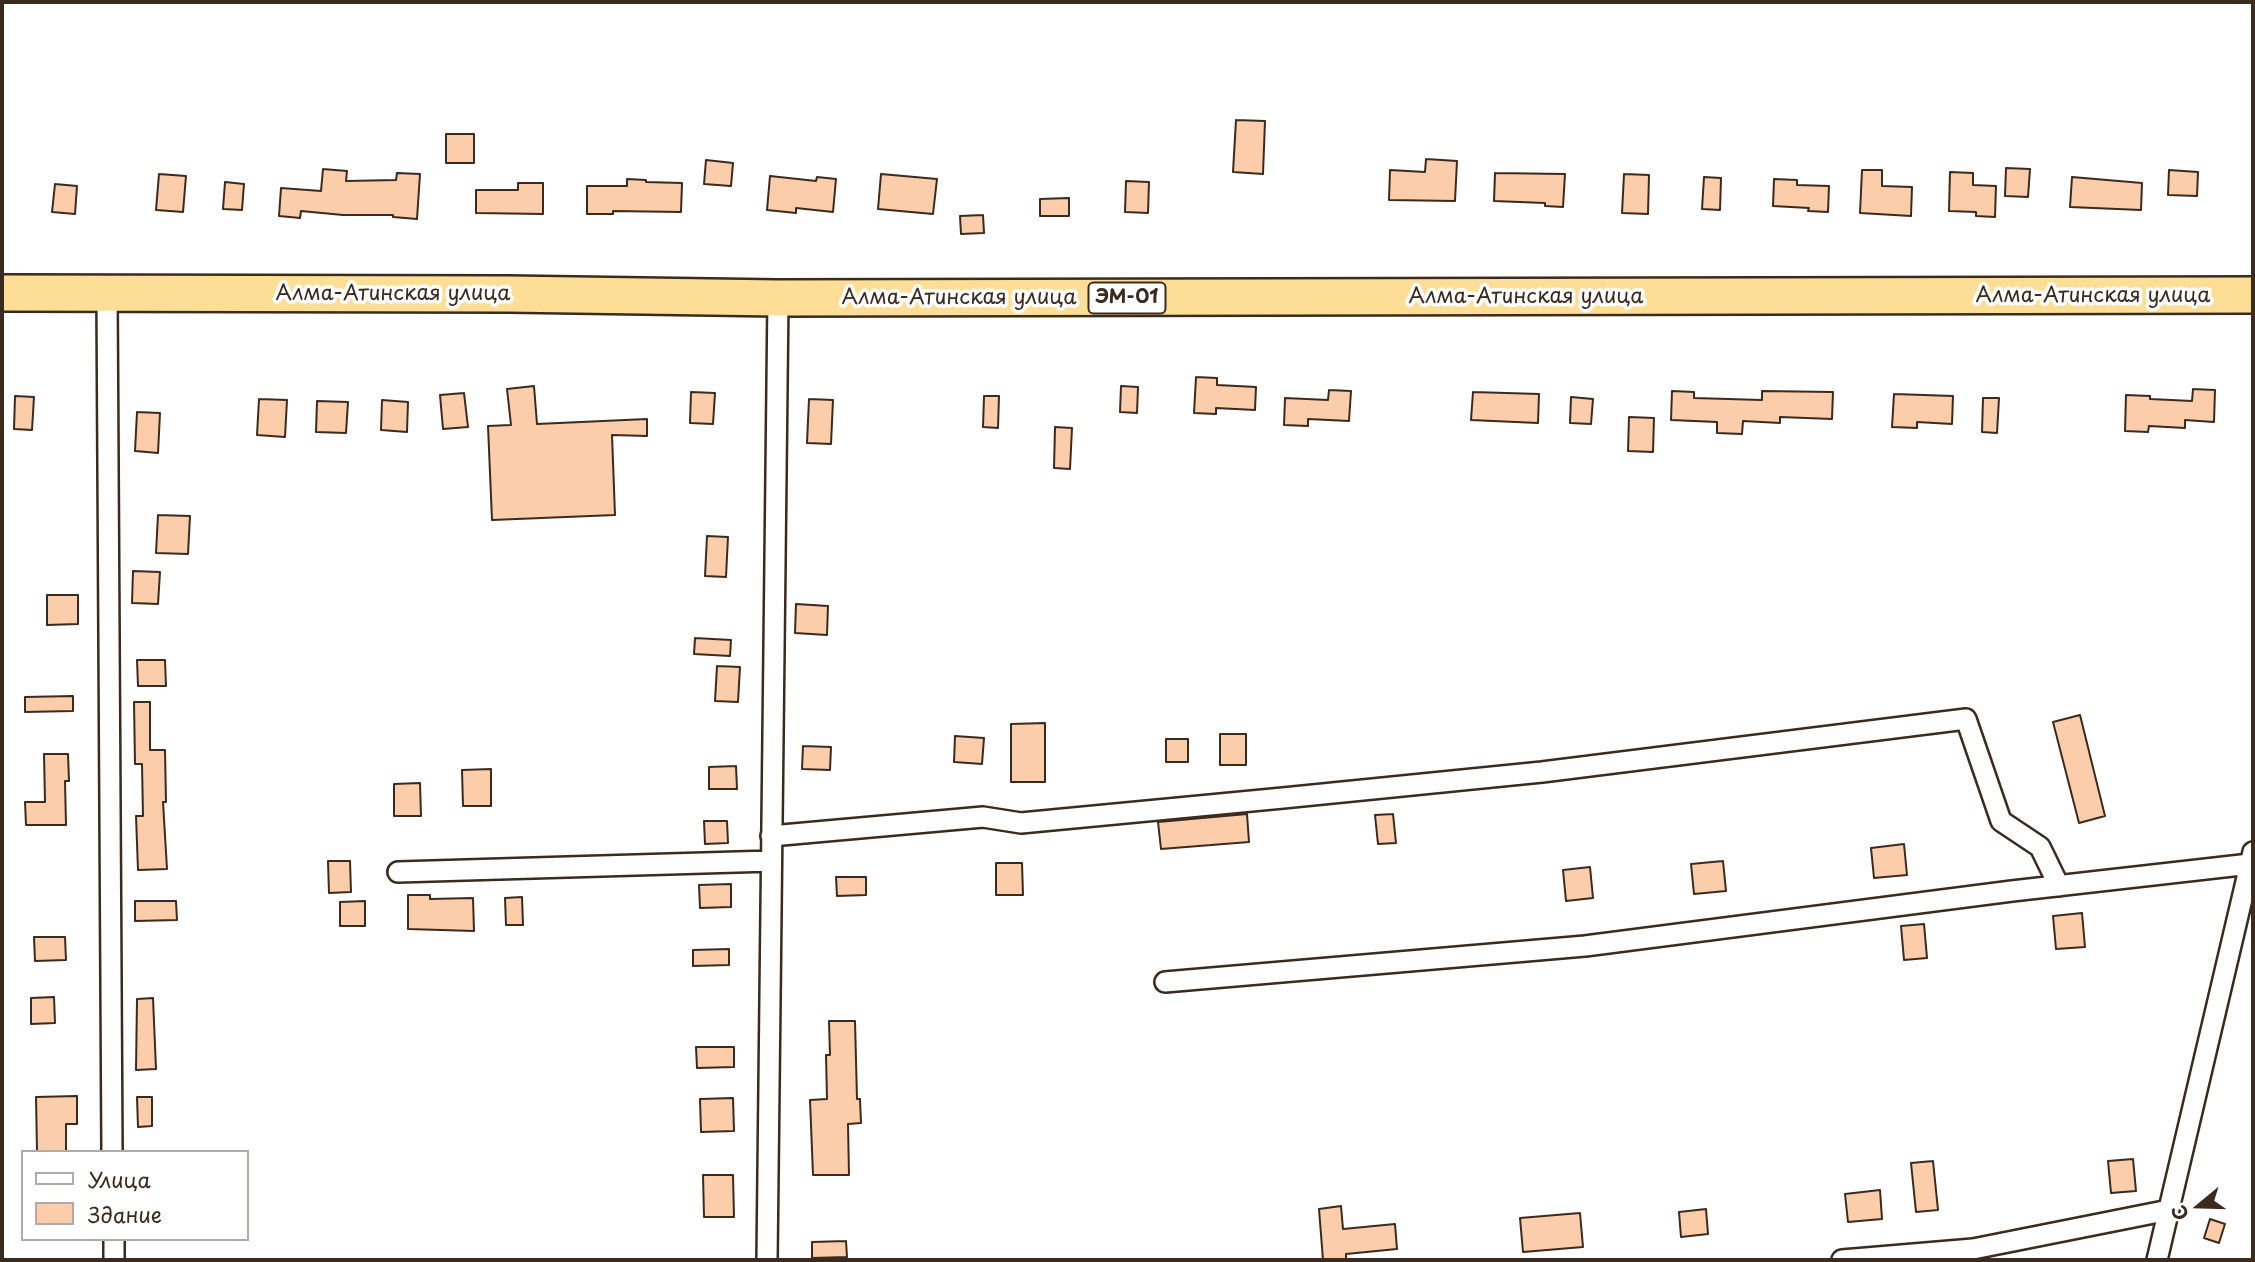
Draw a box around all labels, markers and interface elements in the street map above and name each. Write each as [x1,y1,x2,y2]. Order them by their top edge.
street label: Алма-Атинская улица [276,281,510,307]
road number: ЭМ-01 [1088,282,1166,314]
street label: Алма-Атинская улица [1976,283,2210,309]
street label: Алма-Атинская улица [1409,284,1643,310]
street label: Алма-Атинская улица [842,285,1076,311]
legend [21,1150,248,1241]
text: Улица [88,1163,151,1195]
north arrow [2164,1171,2234,1241]
text: Здание [88,1198,162,1230]
text: С [2164,1202,2195,1224]

